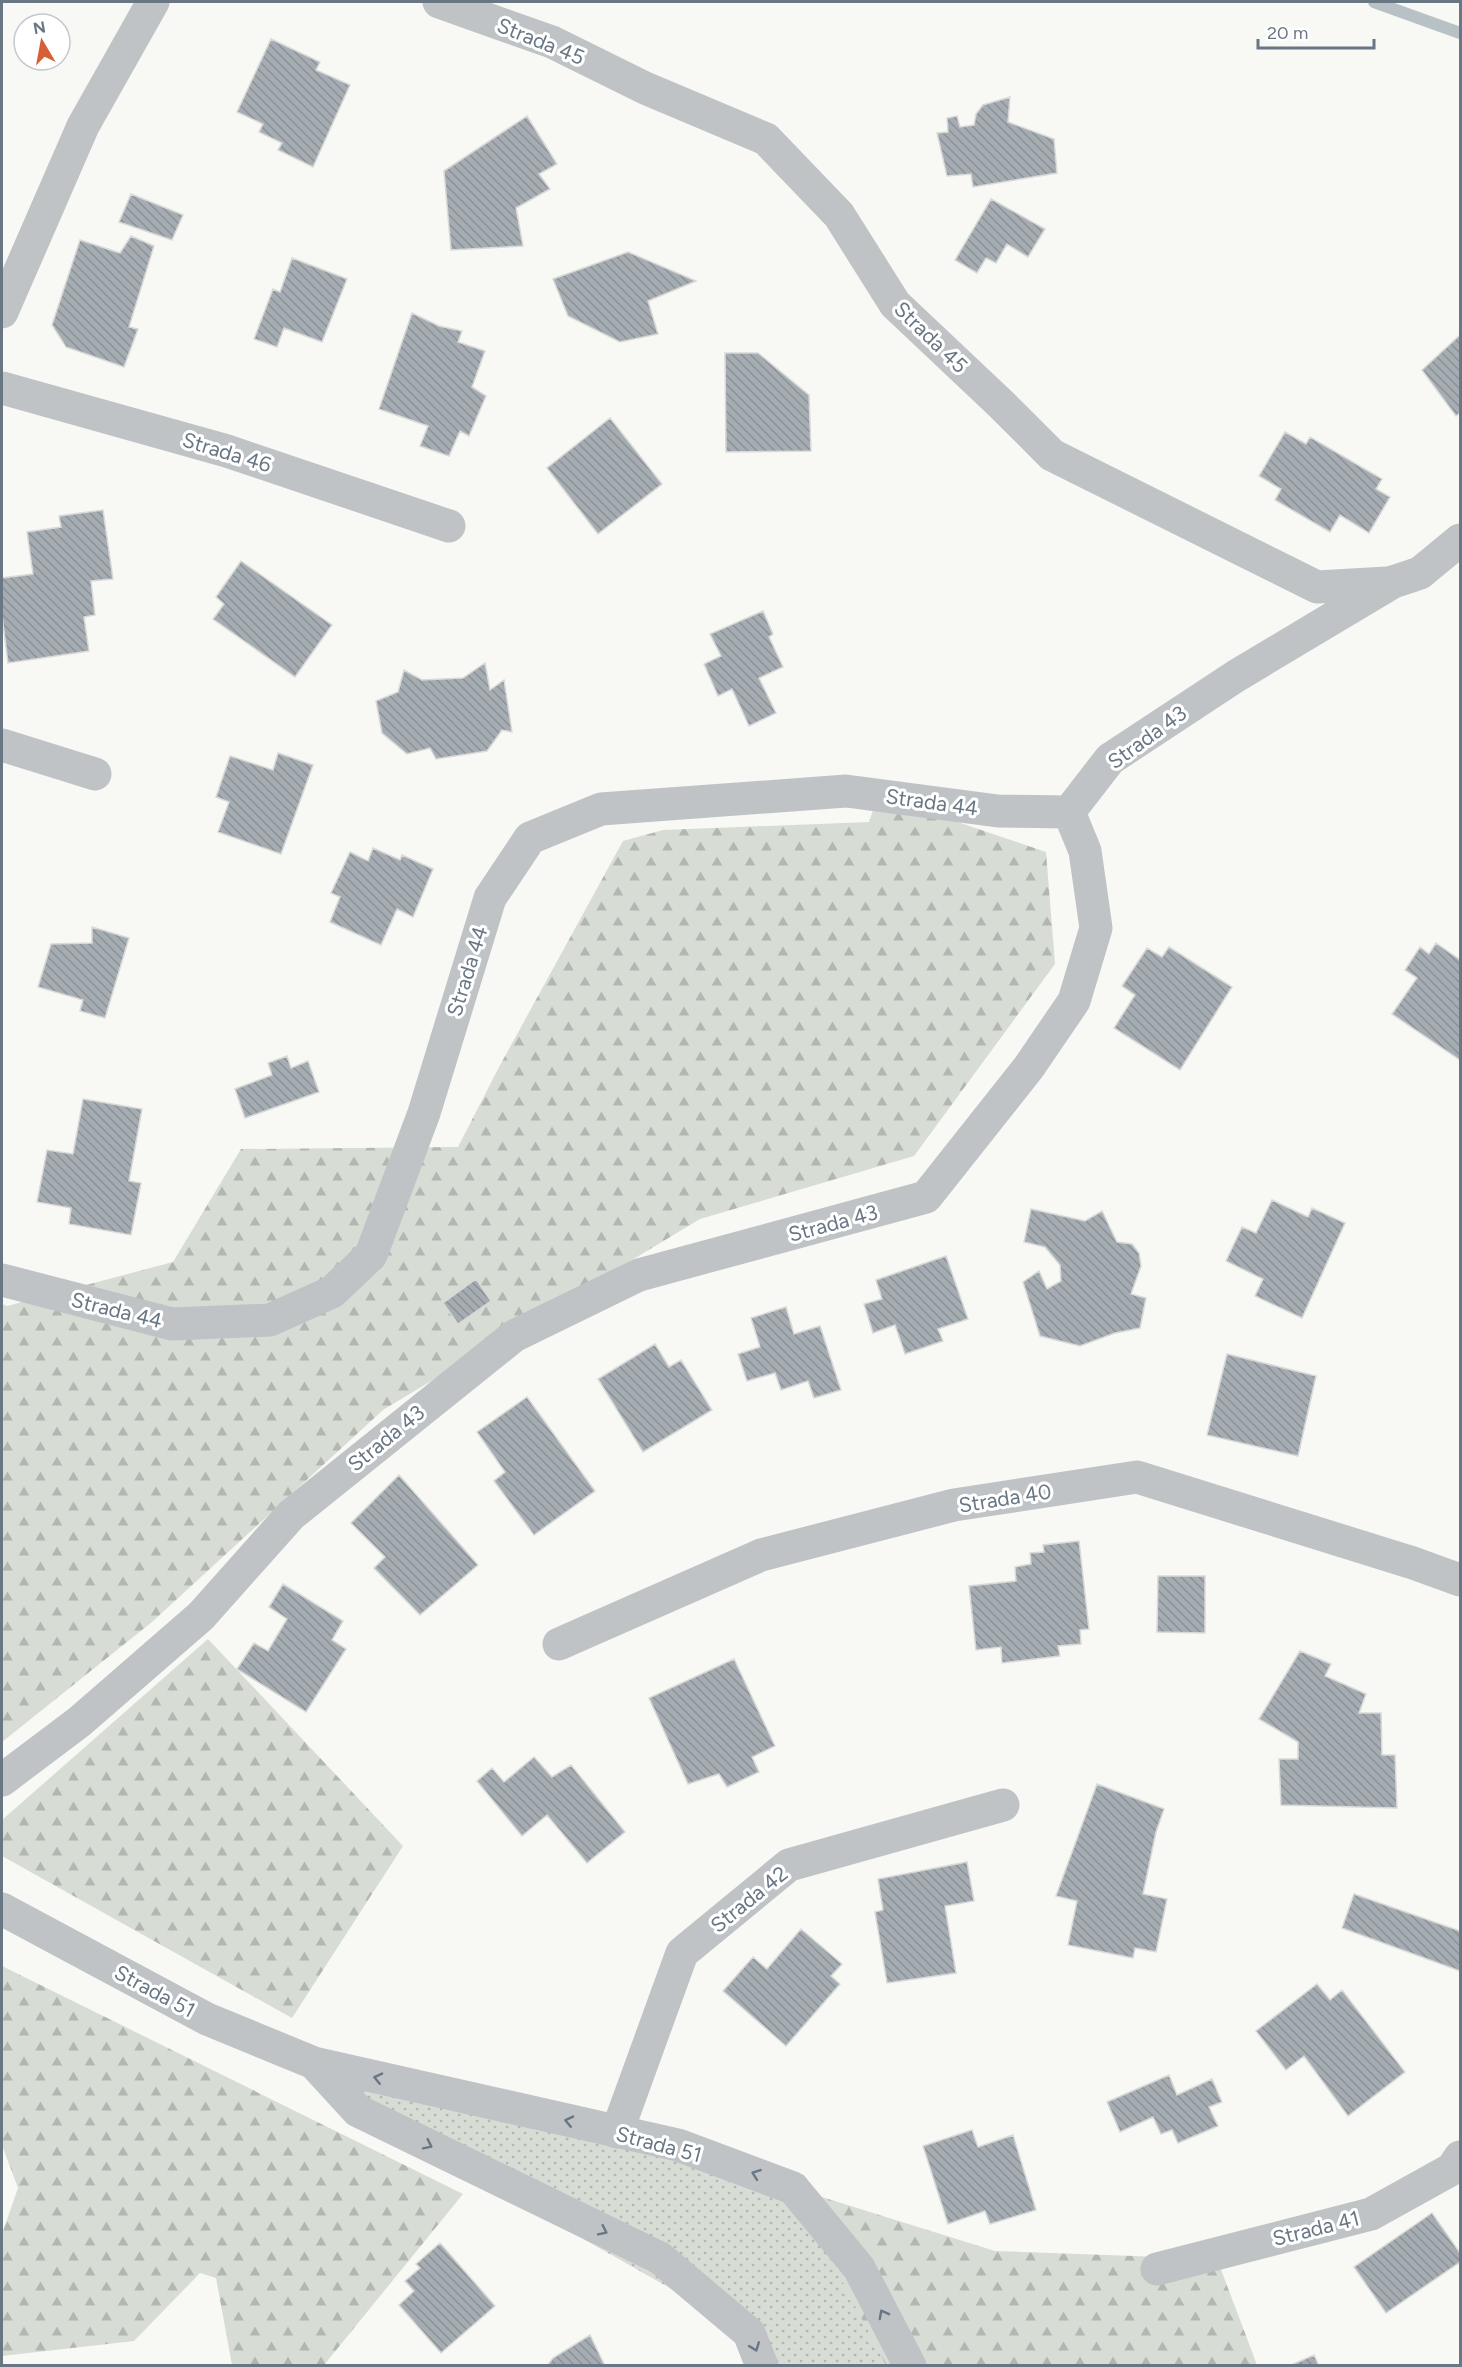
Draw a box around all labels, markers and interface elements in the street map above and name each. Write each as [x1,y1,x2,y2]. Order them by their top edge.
north arrow [12,12,72,72]
street label: Strada 45 [494,12,588,70]
scale bar [1258,12,1374,50]
text: N [32,17,47,38]
text: 20 m [1267,22,1308,44]
street label: Strada 45 [889,296,973,378]
street label: Strada 46 [179,427,275,477]
street label: Strada 43 [1103,700,1191,774]
street label: Strada 44 [884,783,980,821]
street label: Strada 44 [441,923,493,1019]
street label: Strada 43 [786,1199,880,1247]
street label: Strada 44 [69,1287,165,1333]
street label: Strada 43 [343,1400,429,1476]
street label: Strada 40 [957,1478,1053,1518]
street label: Strada 42 [706,1860,792,1938]
street label: Strada 51 [110,1959,200,2023]
one-way arrow [374,2072,384,2085]
one-way arrow [564,2115,574,2128]
street label: Strada 51 [613,2121,705,2167]
one-way arrow [421,2138,432,2149]
one-way arrow [751,2169,761,2182]
street label: Strada 41 [1270,2205,1362,2251]
one-way arrow [596,2223,607,2235]
one-way arrow [879,2309,890,2320]
one-way arrow [748,2341,760,2352]

